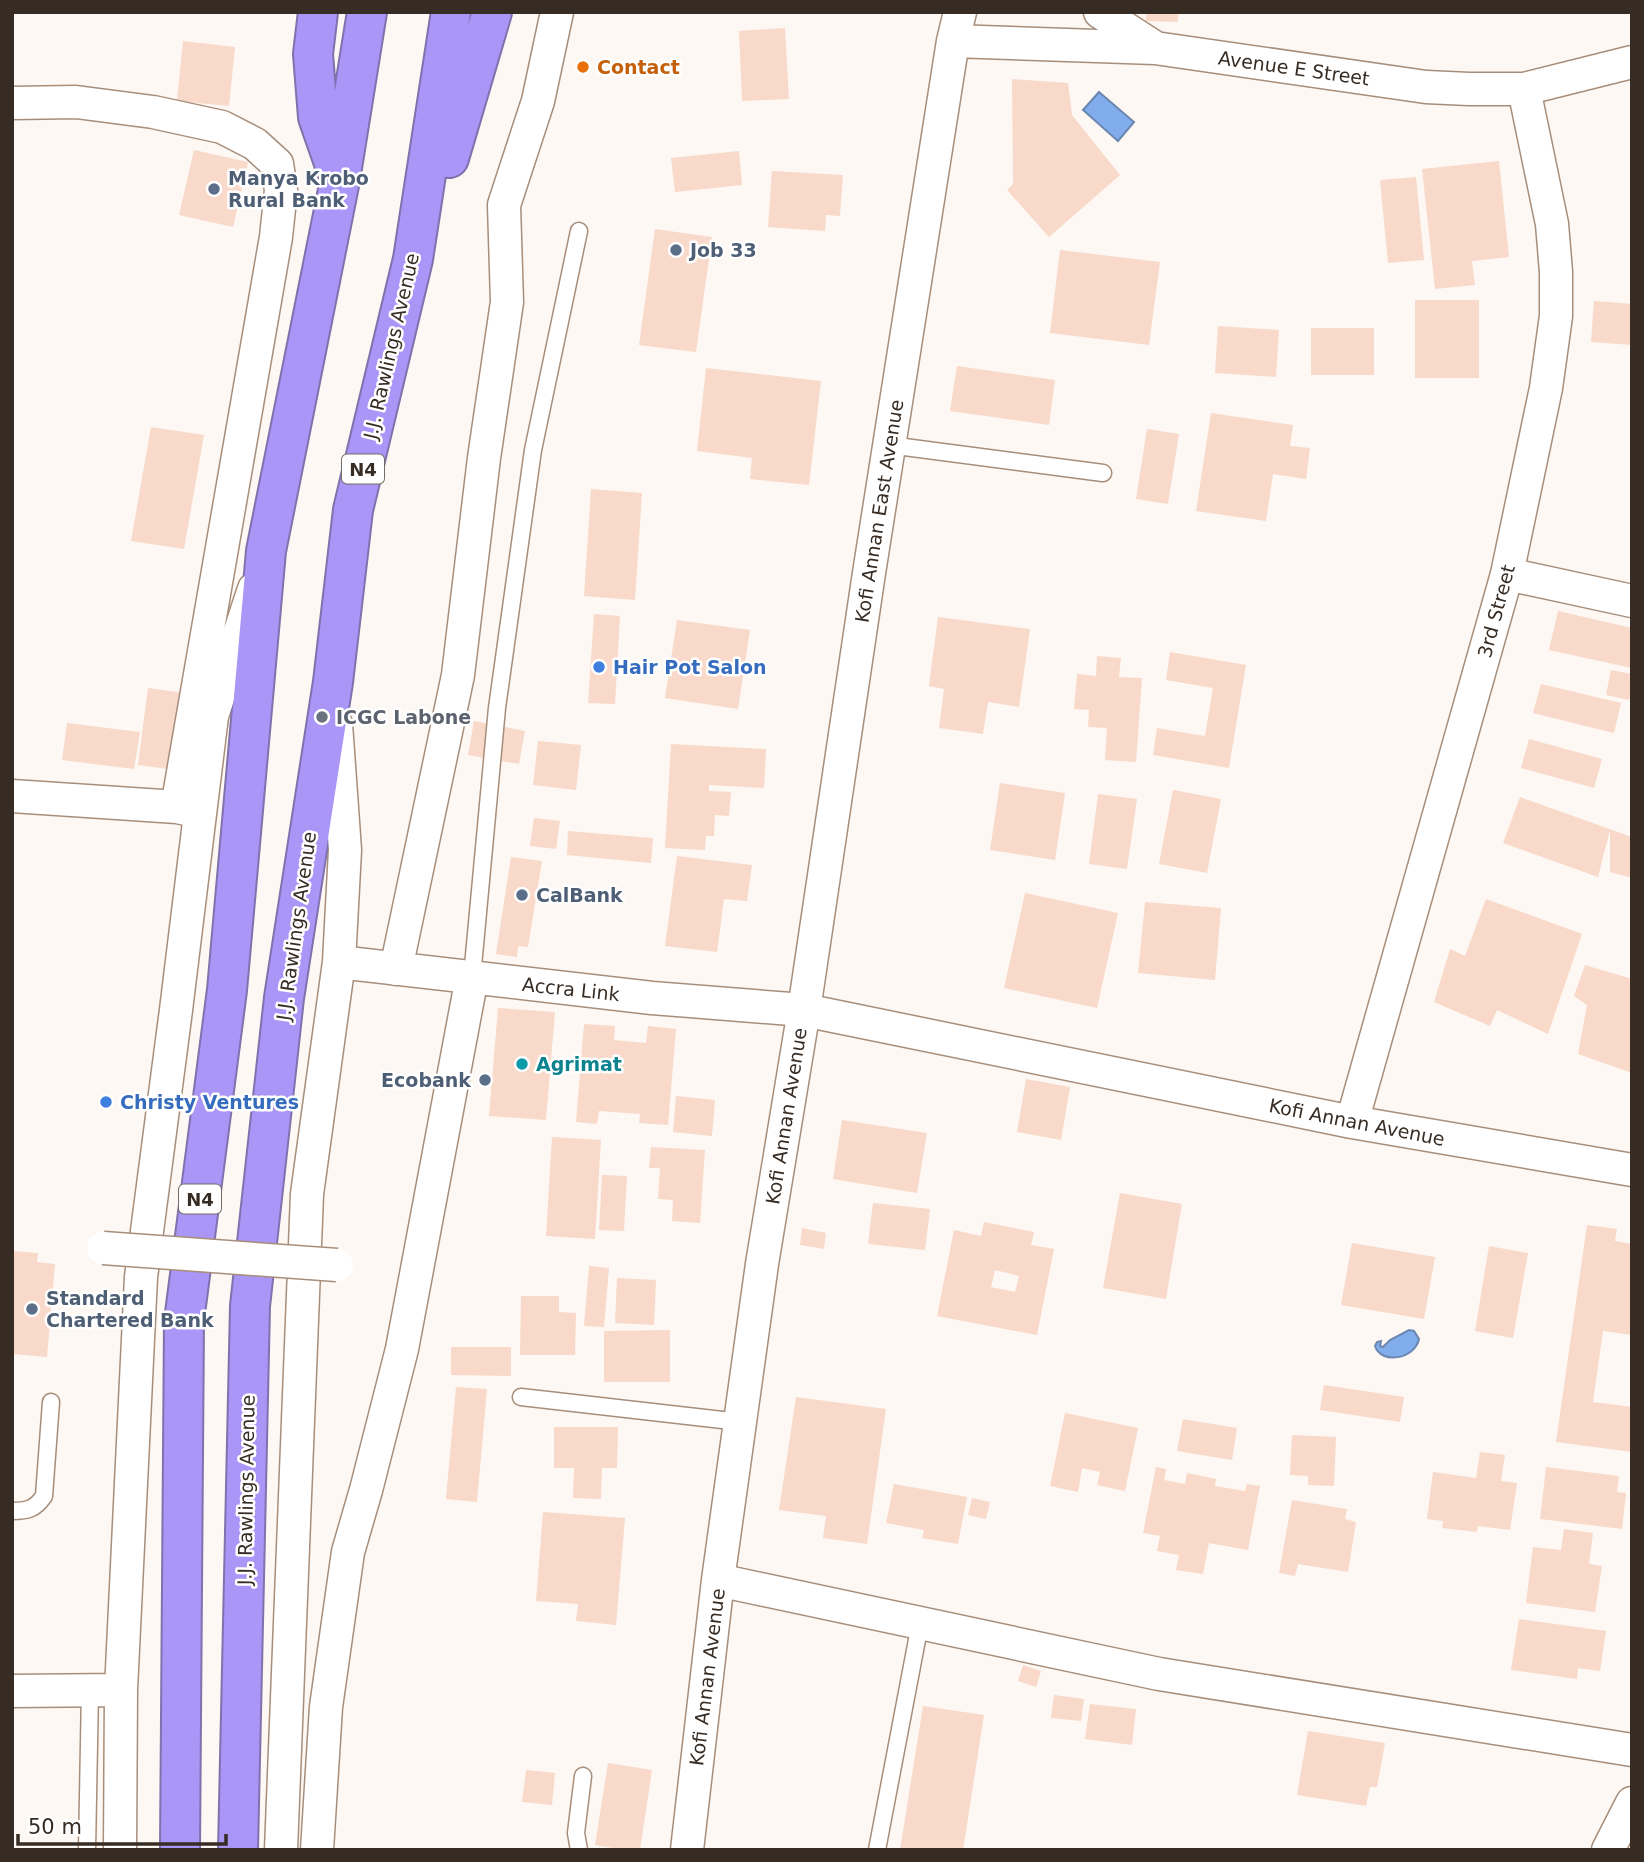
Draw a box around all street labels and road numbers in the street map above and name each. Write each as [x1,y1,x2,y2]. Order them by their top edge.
street label: Avenue E Street [1217,47,1371,89]
street label: J.J. Rawlings Avenue [359,251,423,442]
street label: Kofi Annan East Avenue [850,398,908,624]
road number: N4 [342,454,384,484]
street label: 3rd Street [1473,562,1519,660]
street label: J.J. Rawlings Avenue [272,830,320,1023]
street label: Accra Link [521,973,621,1005]
street label: Kofi Annan Avenue [761,1026,811,1206]
street label: Kofi Annan Avenue [1267,1094,1447,1150]
road number: N4 [179,1184,221,1214]
street label: J.J. Rawlings Avenue [233,1395,259,1586]
street label: Kofi Annan Avenue [685,1587,729,1767]

